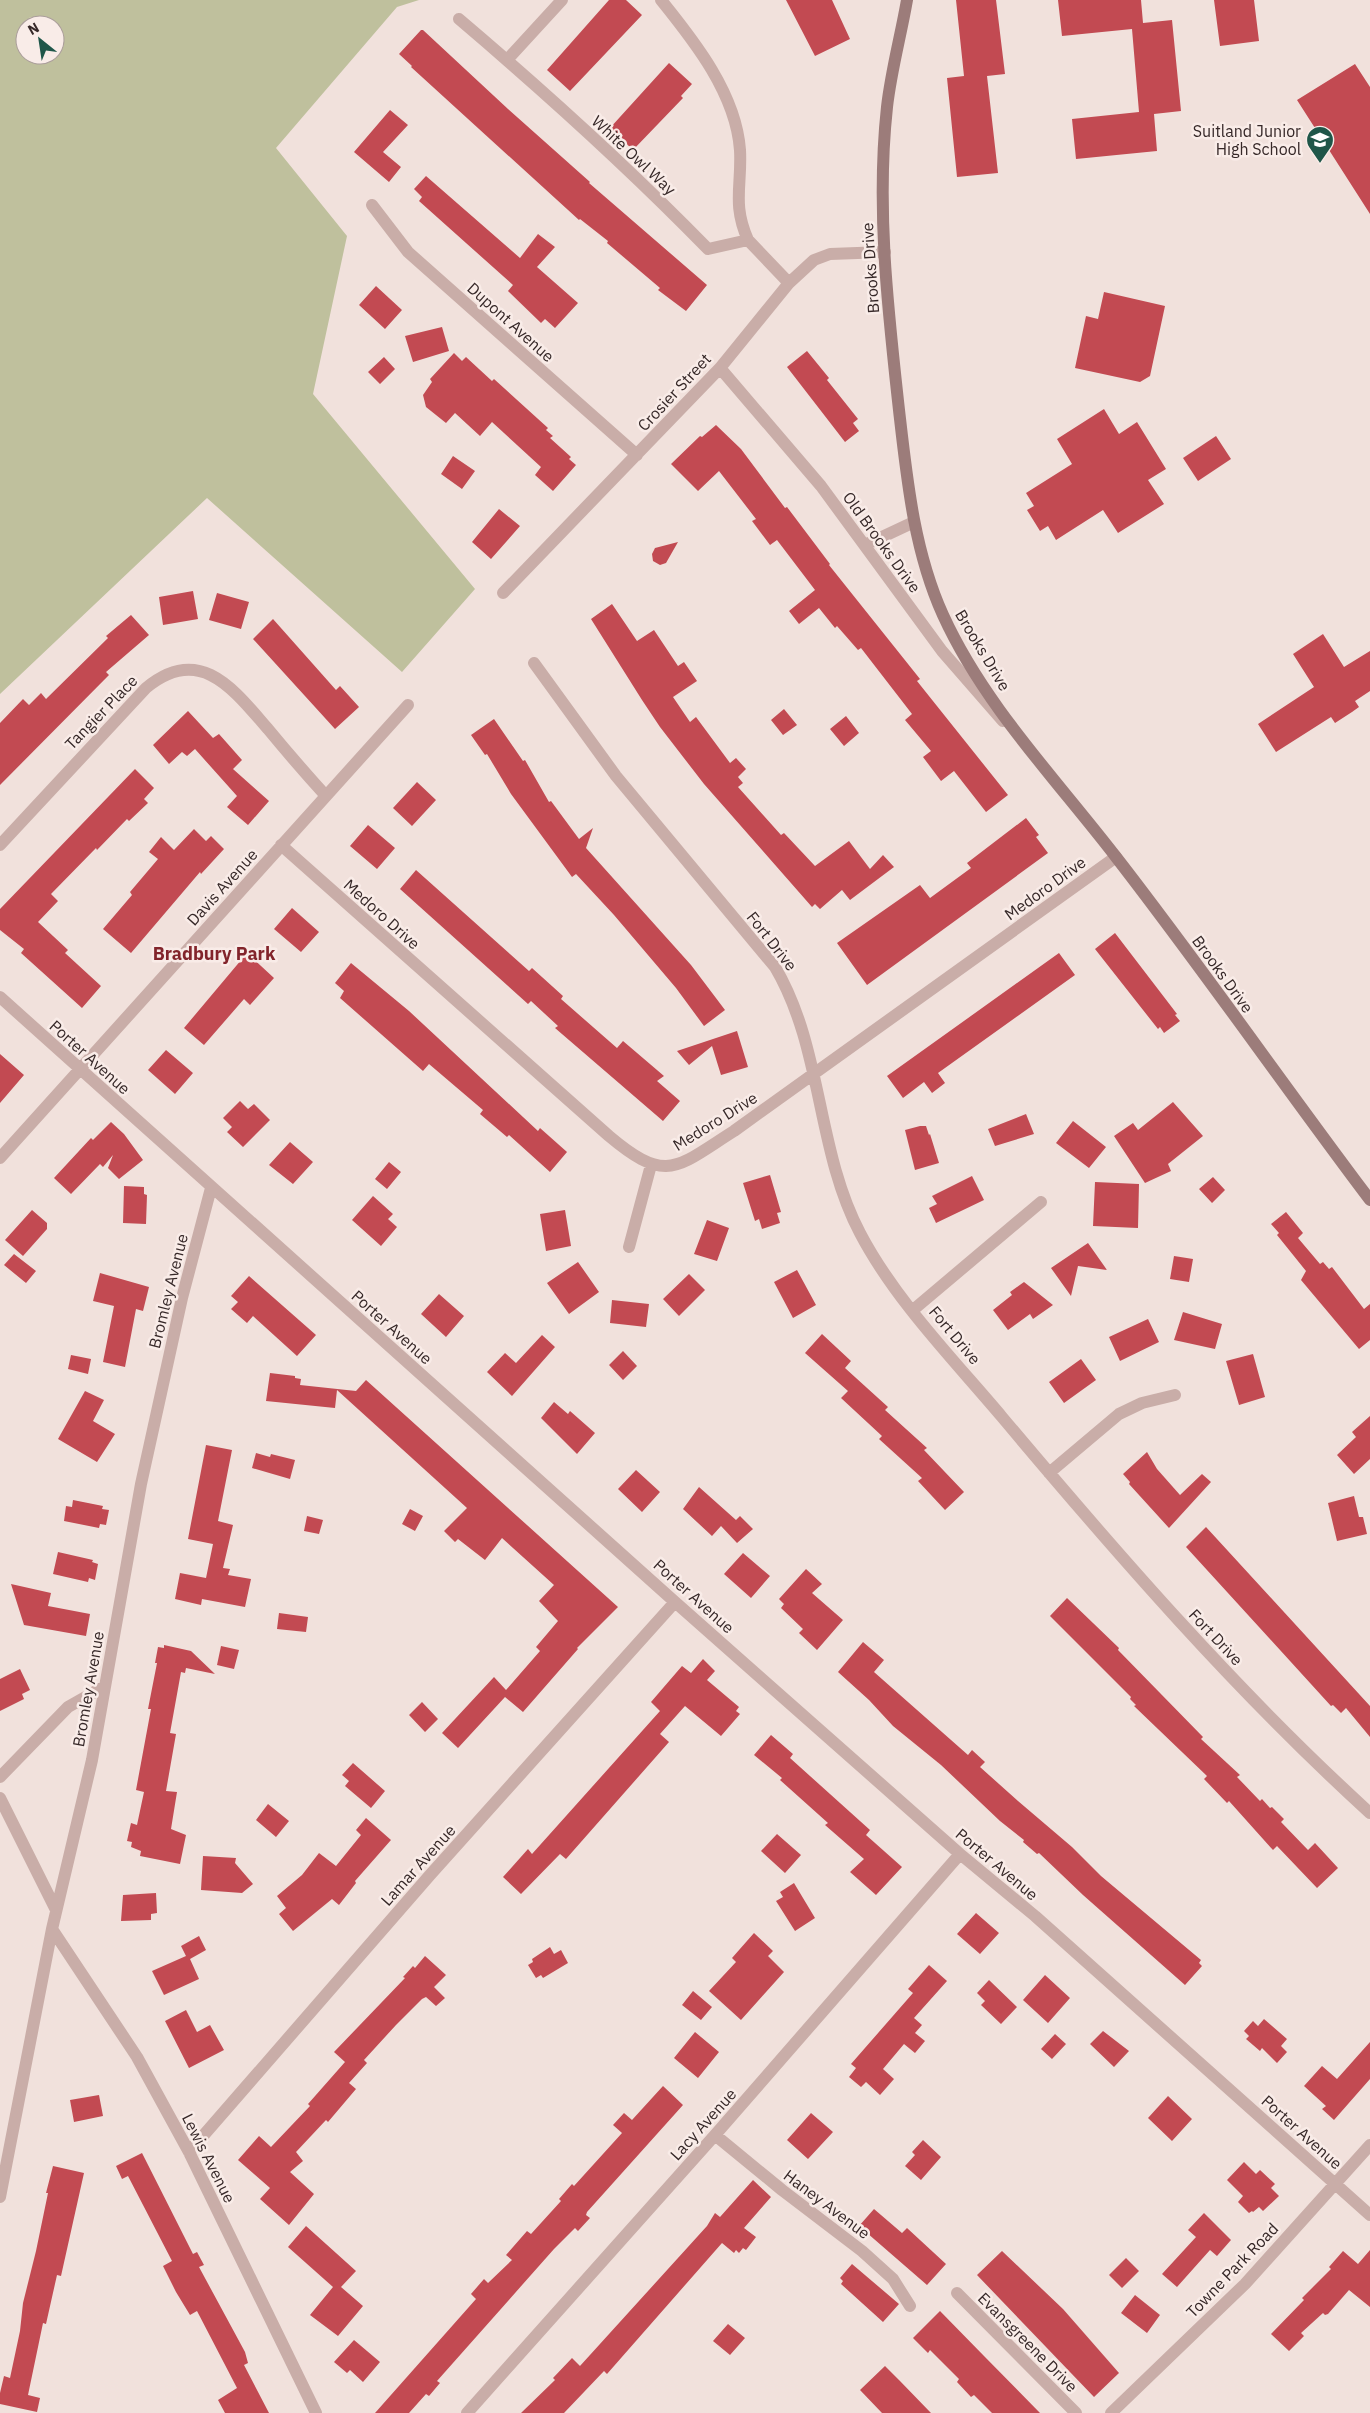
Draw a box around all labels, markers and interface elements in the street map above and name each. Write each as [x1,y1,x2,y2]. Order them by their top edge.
north arrow [15,15,65,65]
text: N [25,18,42,39]
street label: White Owl Way [588,111,680,199]
place label: Suitland Junior High School [1193,121,1301,159]
school or university icon: Suitland Junior High School [1305,125,1335,164]
street label: Brooks Drive [857,222,883,314]
street label: Dupont Avenue [463,278,559,366]
street label: Crosier Street [633,349,715,435]
street label: Old Brooks Drive [839,488,925,597]
street label: Brooks Drive [951,606,1015,694]
street label: Tangier Place [61,670,142,753]
street label: Davis Avenue [182,844,262,929]
street label: Medoro Drive [1000,852,1090,924]
street label: Medoro Drive [340,875,424,954]
street label: Fort Drive [743,907,802,975]
street label: Brooks Drive [1188,931,1258,1017]
district label: Bradbury Park [153,942,276,965]
street label: Porter Avenue [46,1016,135,1099]
street label: Medoro Drive [669,1087,761,1155]
street label: Bromley Avenue [144,1231,192,1350]
street label: Porter Avenue [348,1286,437,1369]
street label: Fort Drive [925,1302,985,1368]
street label: Porter Avenue [650,1555,739,1638]
street label: Fort Drive [1185,1605,1247,1670]
street label: Bromley Avenue [68,1629,108,1749]
street label: Lamar Avenue [376,1820,460,1910]
street label: Porter Avenue [952,1824,1043,1904]
street label: Lacy Avenue [666,2084,741,2164]
street label: Porter Avenue [1258,2091,1347,2174]
street label: Lewis Avenue [178,2110,240,2206]
street label: Haney Avenue [780,2165,874,2243]
street label: Towne Park Road [1182,2218,1282,2322]
street label: Evansgreene Drive [974,2288,1082,2396]

